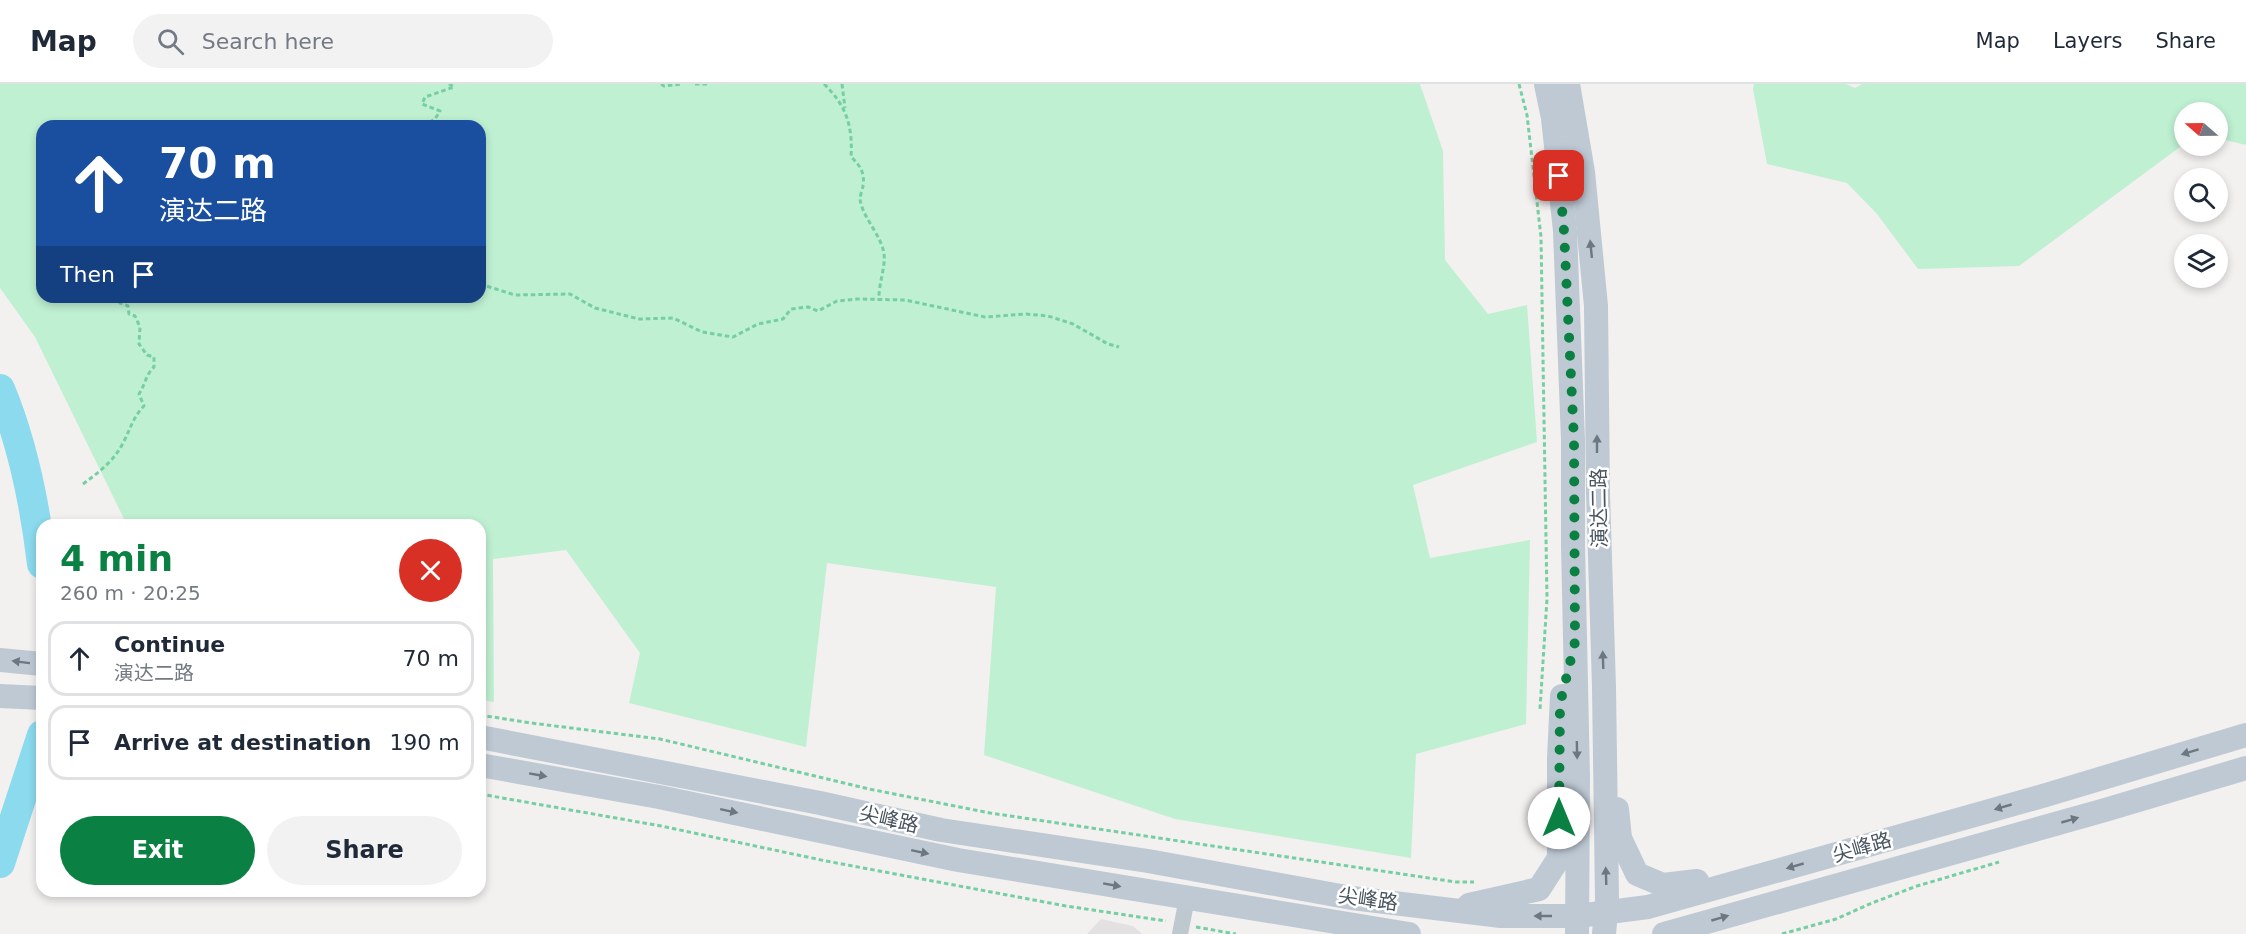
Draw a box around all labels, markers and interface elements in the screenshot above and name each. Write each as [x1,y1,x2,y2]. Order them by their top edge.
search box [133,14,553,68]
text: Map [30,25,97,58]
icon: search [154,25,187,58]
text: Search here [202,29,334,54]
text: Map [1976,29,2020,53]
text: Layers [2053,29,2122,53]
text: Share [2155,29,2216,53]
north arrow [2174,102,2228,156]
map controls [2174,102,2228,288]
text: 70 m [159,139,276,188]
icon: ahead [60,144,138,222]
pin [1533,150,1584,201]
icon: arrive [1542,159,1575,192]
button: search [2174,168,2228,222]
text: 演达二路 [159,195,267,226]
button: layers [2174,234,2228,288]
one-way arrow [1586,240,1596,259]
icon: arrive [127,258,160,291]
text: Then [60,262,115,287]
one-way arrow [1593,434,1602,453]
street label: 演达二路 [1586,468,1612,548]
text: 4 min [60,538,173,579]
button: close [399,539,462,602]
text: 260 m · 20:25 [60,581,201,605]
text: Continue [114,632,225,657]
icon: ahead [63,642,96,675]
text: 70 m [403,646,459,671]
one-way arrow [1598,650,1608,669]
one-way arrow [11,657,30,667]
text: 演达二路 [114,661,194,685]
icon: arrive [63,726,96,759]
text: Arrive at destination [114,730,371,755]
text: 190 m [389,730,460,755]
one-way arrow [1572,740,1582,759]
one-way arrow [2181,748,2199,757]
one-way arrow [528,771,547,780]
position arrow [1527,786,1591,850]
street label: 尖峰路 [857,801,921,837]
one-way arrow [1994,803,2012,813]
one-way arrow [720,807,738,817]
one-way arrow [2061,814,2079,824]
button: Exit [60,816,255,885]
button: Share [267,816,462,885]
street label: 尖峰路 [1830,827,1894,867]
one-way arrow [911,847,929,857]
one-way arrow [1786,861,1804,871]
one-way arrow [1601,866,1611,885]
one-way arrow [1103,881,1122,890]
street label: 尖峰路 [1337,883,1399,915]
one-way arrow [1534,911,1553,921]
one-way arrow [1711,913,1729,922]

